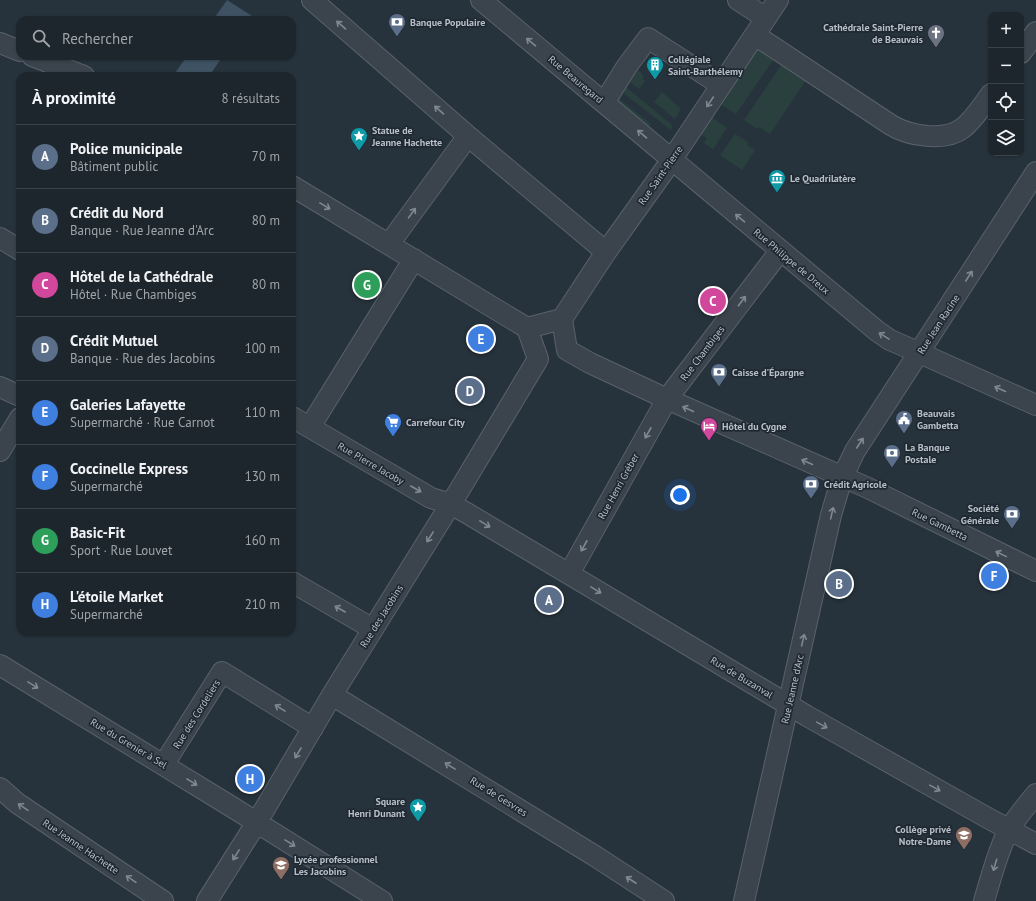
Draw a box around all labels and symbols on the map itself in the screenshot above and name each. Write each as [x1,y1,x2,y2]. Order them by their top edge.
bank icon: Banque Populaire [387,12,407,37]
place label: Banque Populaire [410,16,485,29]
one-way arrow [335,21,346,30]
place label: Cathédrale Saint-Pierre de Beauvais [823,21,923,46]
church icon: Cathédrale Saint-Pierre de Beauvais [926,23,946,48]
one-way arrow [525,37,536,46]
street label: Rue Beauregard [546,53,606,106]
place label: Collégiale Saint-Barthélemy [668,53,743,78]
building icon: Collégiale Saint-Barthélemy [645,55,665,80]
one-way arrow [706,96,714,107]
one-way arrow [434,106,444,115]
place label: Statue de Jeanne Hachette [371,124,442,149]
place icon: Statue de Jeanne Hachette [349,126,369,151]
one-way arrow [636,129,647,138]
street label: Rue Saint-Pierre [635,143,686,207]
museum icon: Le Quadrilatère [767,168,787,193]
place label: Le Quadrilatère [790,172,856,185]
one-way arrow [319,203,331,211]
one-way arrow [408,208,416,219]
one-way arrow [735,213,746,222]
street label: Rue Philippe de Dreux [751,226,832,297]
pin: G [354,270,380,300]
one-way arrow [965,270,974,281]
pin: C [700,286,726,316]
street label: Rue Jean Racine [914,292,963,357]
one-way arrow [737,296,746,307]
street label: Rue Chambiges [677,323,727,384]
pin: E [468,324,494,354]
one-way arrow [878,331,890,339]
bank icon: Caisse d'Épargne [709,362,729,387]
place label: Caisse d'Épargne [732,366,804,379]
pin: D [457,376,483,406]
one-way arrow [995,385,1007,392]
one-way arrow [683,404,695,412]
place label: Beauvais Gambetta [917,407,958,432]
public building icon: Beauvais Gambetta [894,409,914,434]
supermarket icon: Carrefour City [383,412,403,437]
place label: Carrefour City [406,416,465,429]
hotel icon: Hôtel du Cygne [699,416,719,441]
place label: Hôtel du Cygne [722,420,787,433]
one-way arrow [643,427,651,439]
one-way arrow [856,438,864,449]
street label: Rue Pierre Jacoby [335,439,406,488]
place label: La Banque Postale [905,441,950,466]
bank icon: La Banque Postale [882,443,902,468]
street label: Rue Henri Gréber [595,450,642,522]
one-way arrow [801,458,813,465]
bank icon: Crédit Agricole [801,474,821,499]
place label: Crédit Agricole [824,478,887,491]
your location [670,485,690,505]
one-way arrow [410,486,422,494]
place label: Société Générale [961,502,999,527]
bank icon: Société Générale [1002,504,1022,529]
street label: Rue Gambetta [910,505,970,544]
one-way arrow [829,507,836,520]
one-way arrow [479,520,491,528]
one-way arrow [426,532,435,543]
one-way arrow [580,540,588,552]
one-way arrow [995,550,1007,557]
pin: F [981,561,1007,591]
pin: B [826,569,852,599]
street label: Rue des Jacobins [357,582,406,650]
pin: A [536,585,562,615]
one-way arrow [590,587,602,595]
one-way arrow [334,605,346,613]
one-way arrow [799,633,807,646]
street label: Rue Jeanne d'Arc [778,653,807,725]
street label: Rue de Buzanval [708,654,776,701]
street label: Rue des Cordeliers [170,677,223,751]
one-way arrow [27,681,38,689]
one-way arrow [274,703,286,711]
street label: Rue du Grenier à Sel [88,715,170,772]
one-way arrow [816,721,828,729]
one-way arrow [294,747,302,759]
one-way arrow [445,762,456,770]
pin: H [237,764,263,794]
street label: Rue de Gesvres [468,774,530,819]
one-way arrow [186,778,198,786]
one-way arrow [929,785,941,793]
place label: Square Henri Dunant [348,795,405,820]
place icon: Square Henri Dunant [408,797,428,822]
one-way arrow [18,803,29,811]
street label: Rue Jeanne Hachette [40,816,121,877]
place label: Collège privé Notre-Dame [895,823,951,848]
school or university icon: Collège privé Notre-Dame [954,825,974,850]
one-way arrow [284,839,296,847]
one-way arrow [232,849,240,861]
place label: Lycée professionnel Les Jacobins [294,853,378,878]
school or university icon: Lycée professionnel Les Jacobins [271,855,291,880]
one-way arrow [991,858,998,871]
one-way arrow [126,875,137,883]
one-way arrow [625,875,637,883]

